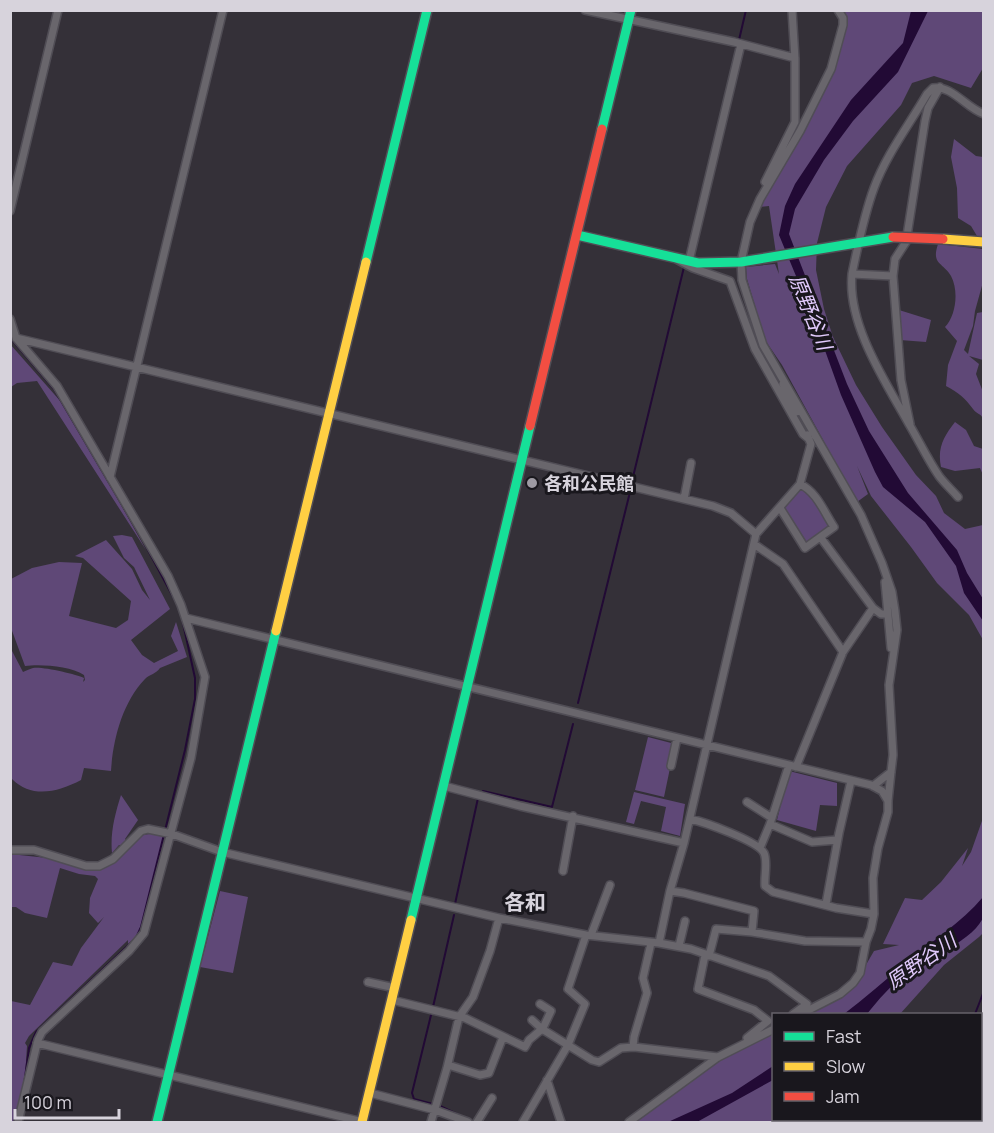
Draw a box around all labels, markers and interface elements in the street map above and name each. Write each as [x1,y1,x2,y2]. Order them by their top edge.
water label: 原野谷川 [783,270,839,356]
place label: 各和公民館 [544,471,634,495]
marker: 各和公民館 [525,476,539,490]
district label: 各和 [504,888,546,916]
water label: 原野谷川 [880,926,963,995]
legend [772,1013,982,1121]
text: Fast [826,1024,861,1048]
text: Slow [826,1054,866,1078]
scale bar [15,1082,118,1120]
text: Jam [826,1084,860,1108]
text: 100 m [24,1090,72,1114]

